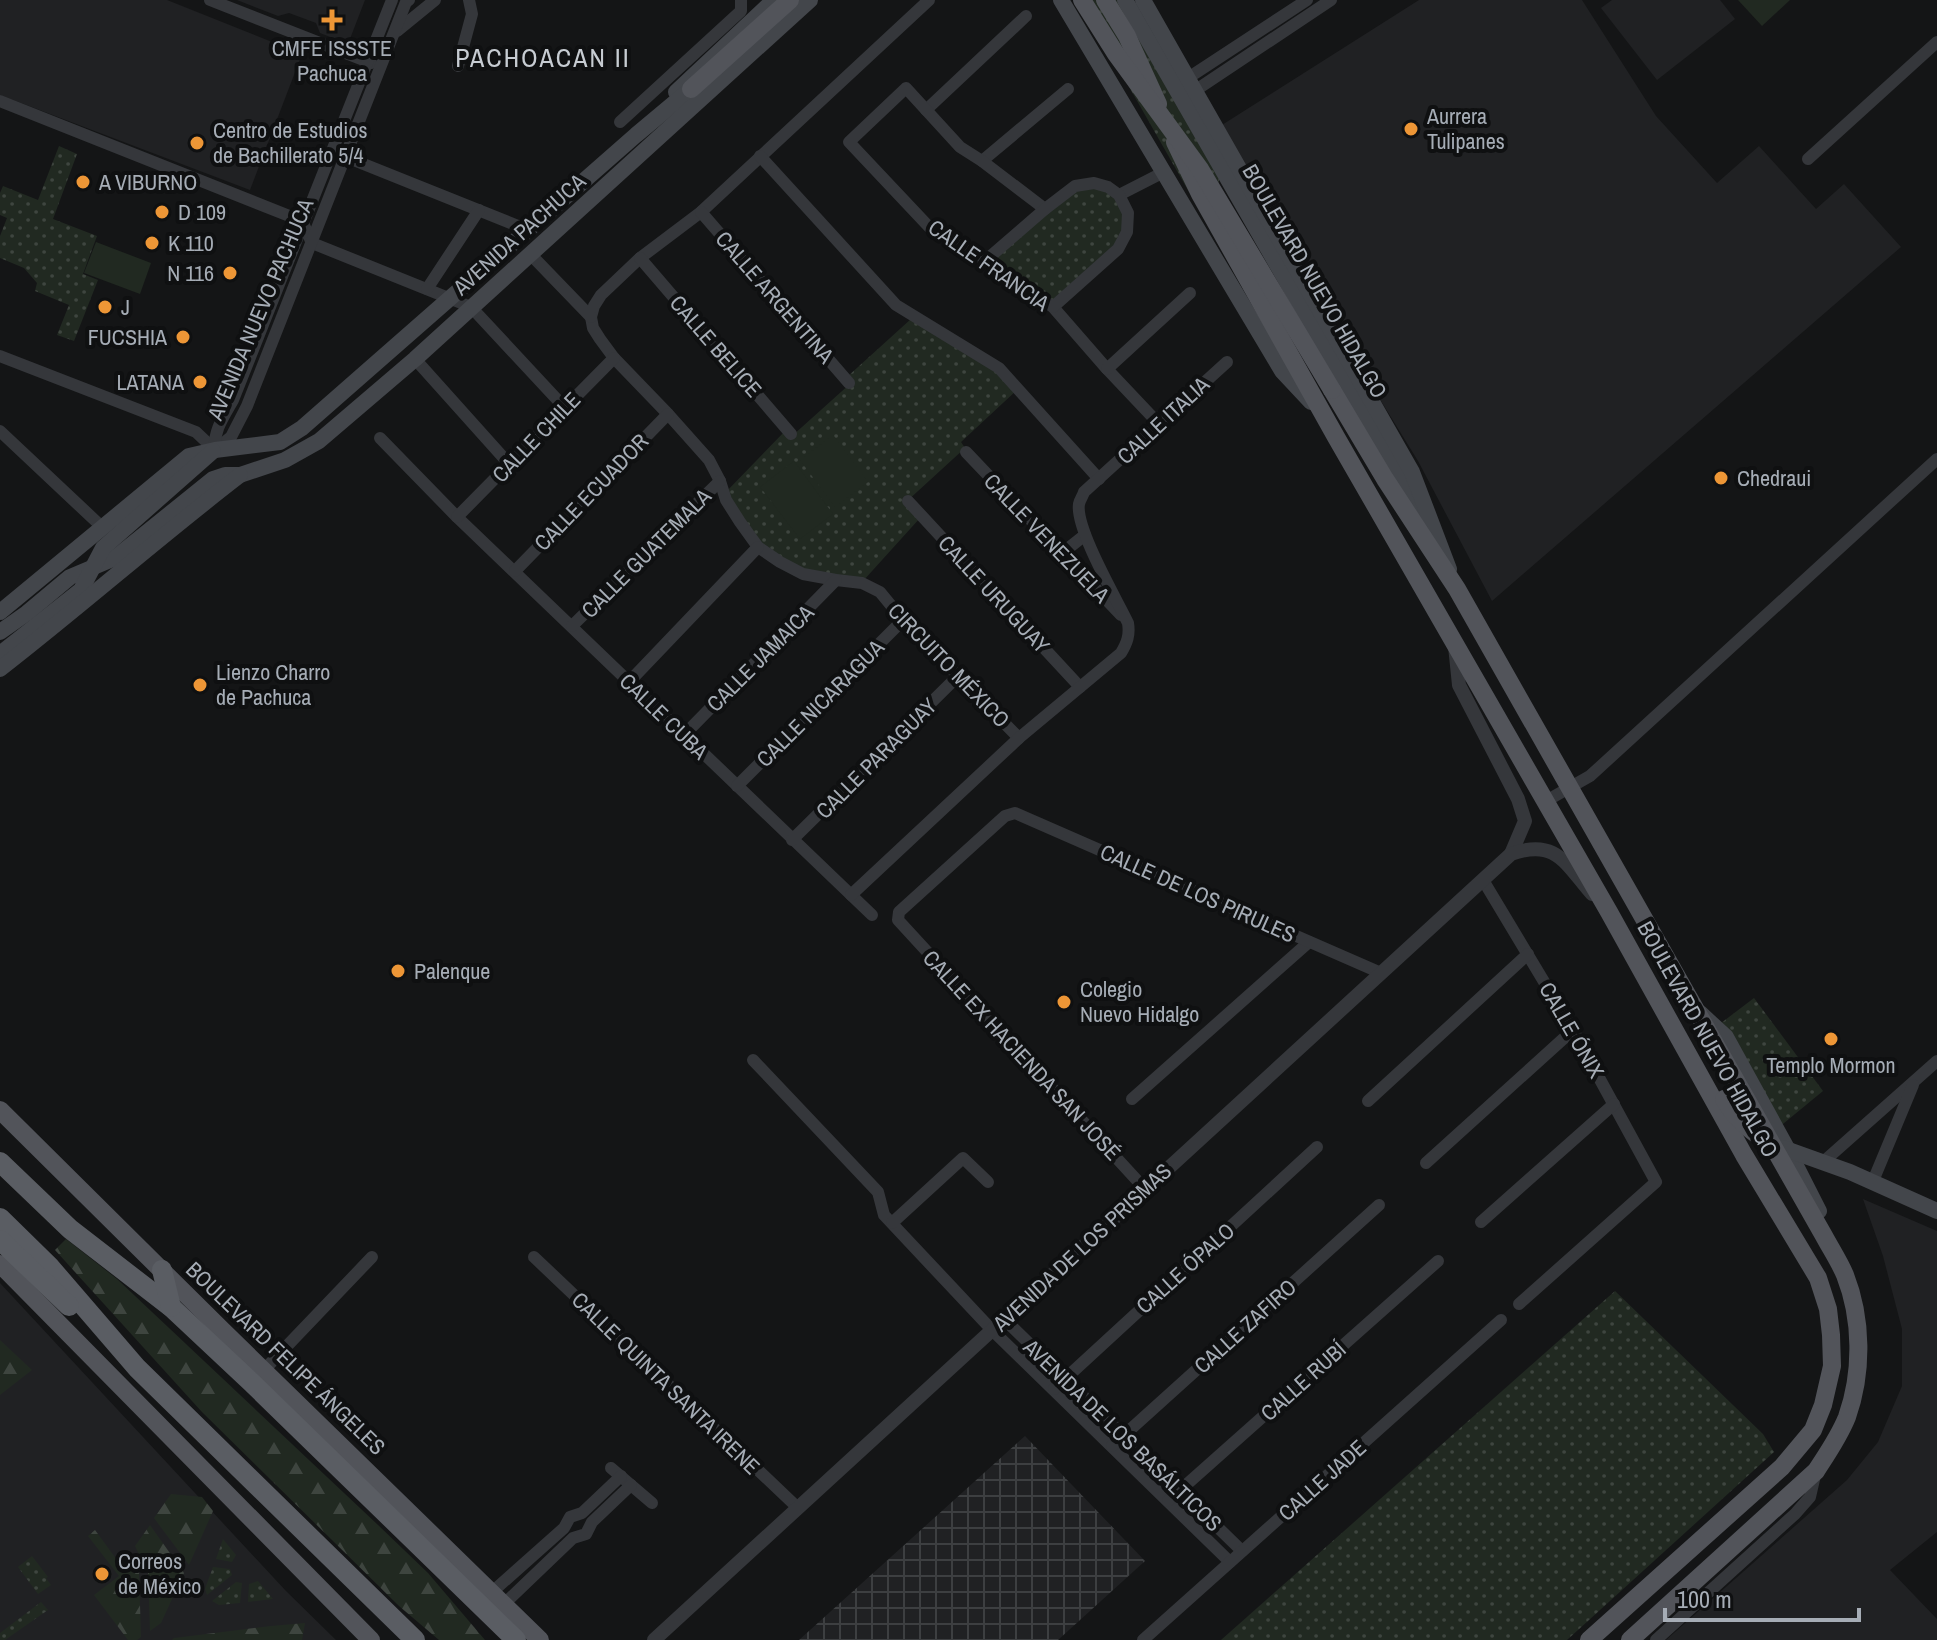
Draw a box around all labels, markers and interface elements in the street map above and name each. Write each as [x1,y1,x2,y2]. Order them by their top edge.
marker: CMFE ISSSTE Pachuca [321,9,343,31]
place label: CMFE ISSSTE Pachuca [272,33,392,88]
district label: PACHOACAN II [455,40,631,75]
place label: Aurrera Tulipanes [1426,101,1505,156]
place label: Centro de Estudios de Bachillerato 5/4 [213,115,367,170]
marker: Aurrera Tulipanes [1402,120,1420,138]
marker: Centro de Estudios de Bachillerato 5/4 [188,134,206,152]
street label: BOULEVARD NUEVO HIDALGO [1236,159,1394,403]
street label: AVENIDA PACHUCA [445,166,592,302]
place label: A VIBURNO [98,167,197,197]
marker: A VIBURNO [74,173,92,191]
street label: AVENIDA NUEVO PACHUCA [199,193,321,425]
place label: D 109 [178,197,226,227]
marker: D 109 [153,203,171,221]
street label: CALLE FRANCIA [922,212,1056,318]
street label: CALLE ARGENTINA [709,224,842,370]
place label: K 110 [168,228,214,258]
marker: K 110 [143,234,161,252]
place label: N 116 [167,258,214,288]
marker: N 116 [221,264,239,282]
street label: CALLE BELICE [663,288,769,404]
place label: J [121,292,130,322]
marker: J [96,298,114,316]
place label: FUCSHIA [88,322,168,352]
marker: FUCSHIA [174,328,192,346]
place label: LATANA [116,367,185,397]
street label: CALLE ITALIA [1110,369,1216,471]
marker: LATANA [191,373,209,391]
street label: CALLE CHILE [485,385,587,489]
street label: CALLE ECUADOR [527,427,655,557]
place label: Chedraui [1737,463,1811,493]
street label: CALLE VENEZUELA [977,467,1117,610]
marker: Chedraui [1712,469,1730,487]
street label: CALLE GUATEMALA [575,481,718,624]
street label: CALLE URUGUAY [932,529,1056,659]
street label: CIRCUITO MÉXICO [882,596,1016,734]
street label: CALLE JAMAICA [700,597,821,718]
street label: CALLE NICARAGUA [749,632,891,774]
place label: Lienzo Charro de Pachuca [216,657,330,712]
street label: CALLE CUBA [613,666,715,766]
marker: Lienzo Charro de Pachuca [191,676,209,694]
street label: CALLE PARAGUAY [809,691,943,825]
street label: CALLE DE LOS PIRULES [1096,836,1300,950]
street label: BOULEVARD NUEVO HIDALGO [1631,916,1785,1162]
street label: CALLE EX HACIENDA SAN JOSÉ [916,943,1128,1167]
place label: Palenque [414,956,490,986]
marker: Palenque [389,962,407,980]
place label: Colegio Nuevo Hidalgo [1080,974,1199,1029]
street label: CALLE ÓNIX [1532,976,1612,1084]
marker: Colegio Nuevo Hidalgo [1055,993,1073,1011]
marker: Templo Mormon [1822,1030,1840,1048]
place label: Templo Mormon [1766,1050,1896,1080]
street label: AVENIDA DE LOS PRISMAS [985,1156,1178,1339]
street label: CALLE ÓPALO [1129,1216,1241,1320]
street label: BOULEVARD FELIPE ÁNGELES [180,1255,392,1461]
street label: CALLE ZAFIRO [1187,1272,1303,1380]
street label: CALLE QUINTA SANTA IRENE [565,1285,767,1481]
street label: AVENIDA DE LOS BASÁLTICOS [1017,1331,1229,1538]
street label: CALLE RUBÍ [1254,1335,1352,1427]
street label: CALLE JADE [1272,1433,1372,1527]
place label: Correos de México [118,1546,201,1601]
marker: Correos de México [93,1565,111,1583]
scale bar [1665,1572,1859,1622]
text: 100 m [1677,1583,1732,1615]

